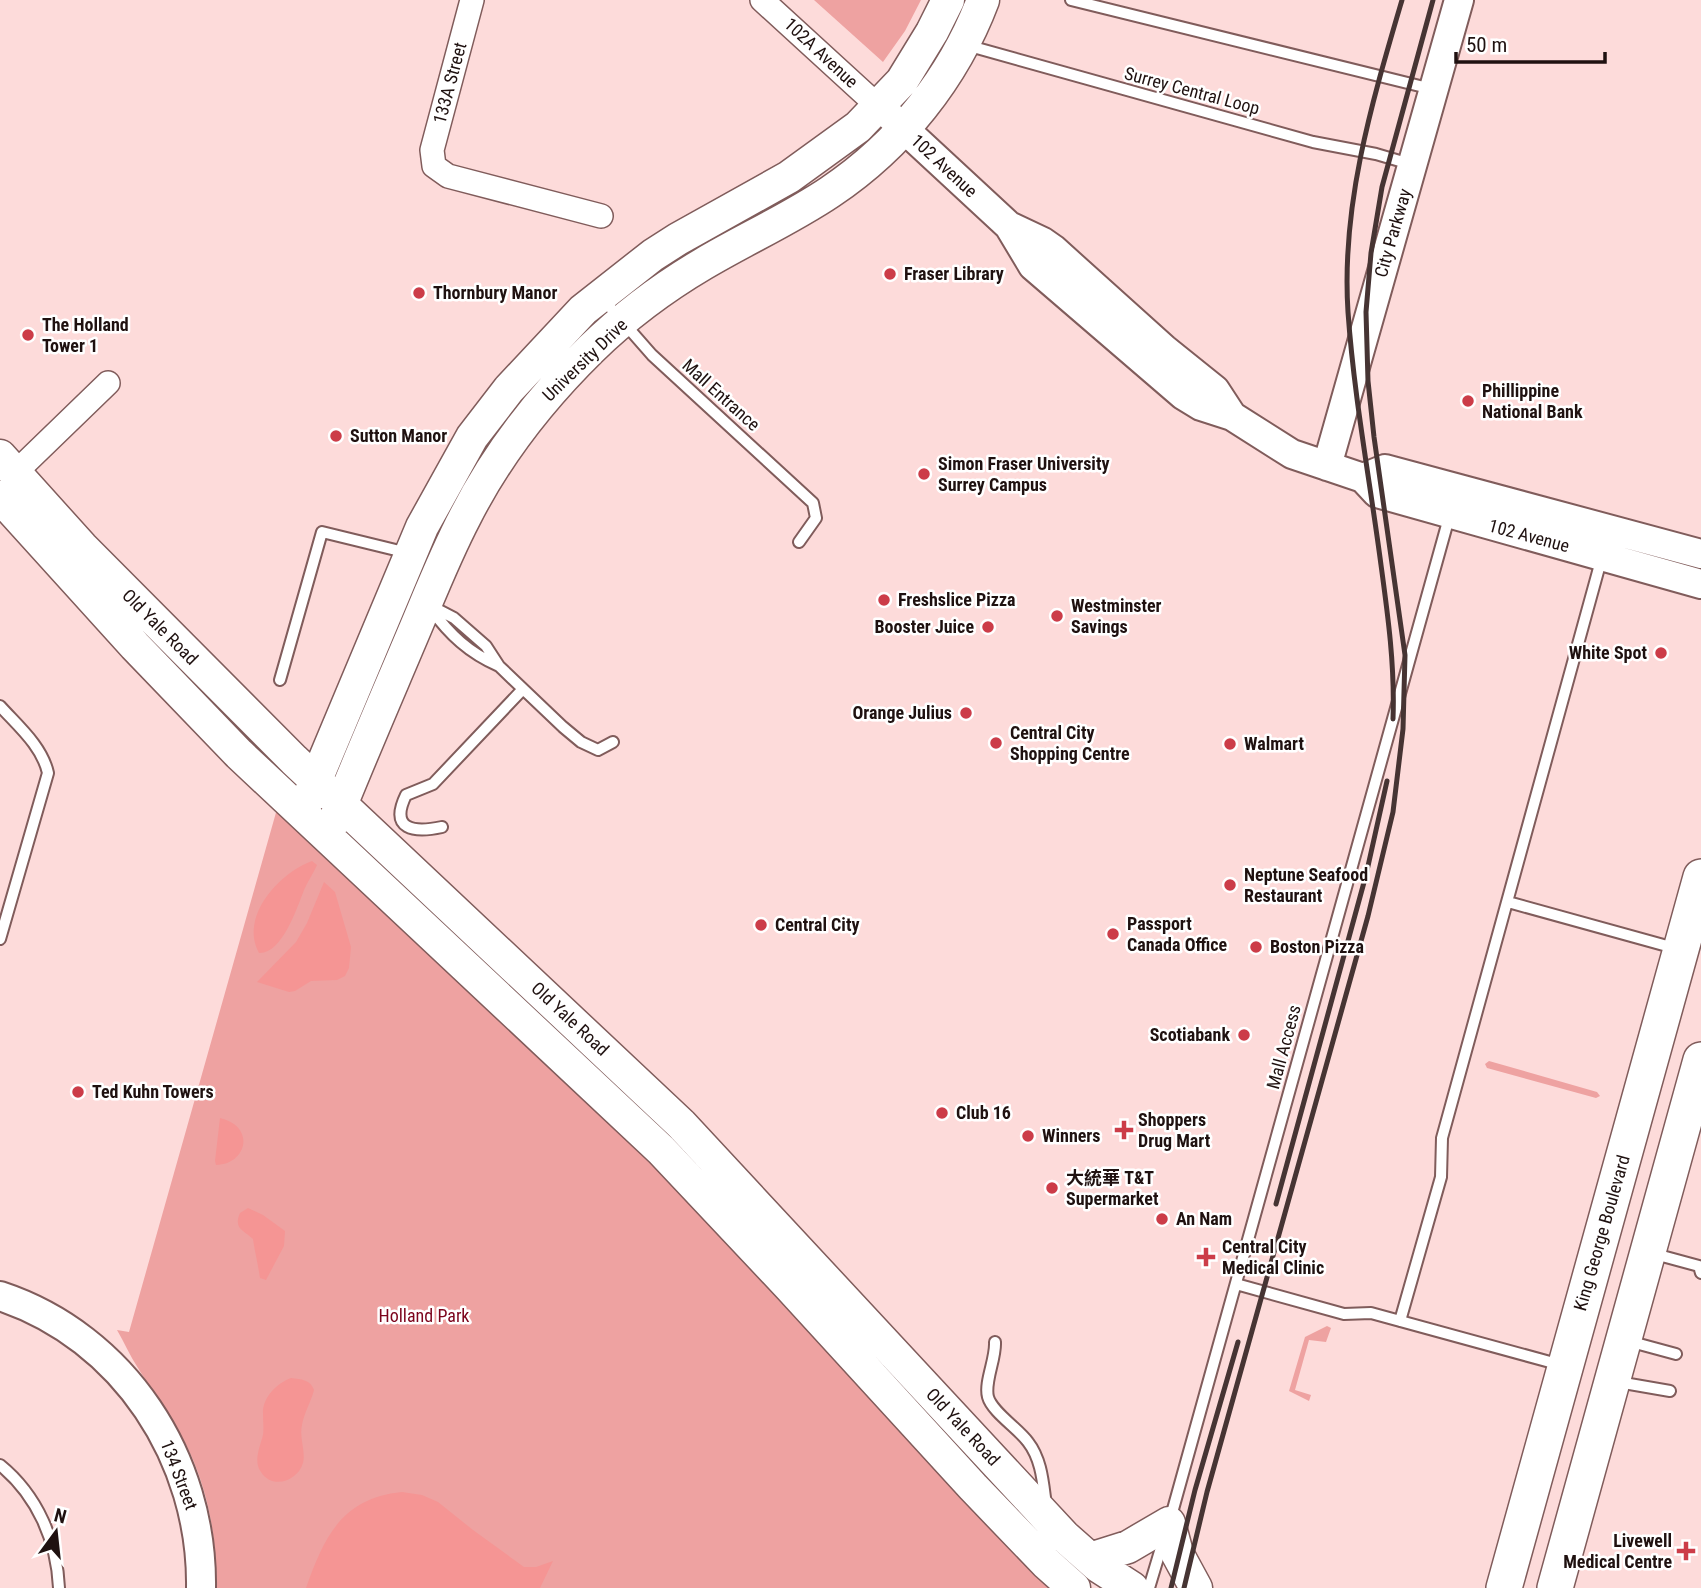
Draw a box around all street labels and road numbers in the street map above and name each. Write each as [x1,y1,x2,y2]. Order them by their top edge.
street label: 102A Avenue [780,13,863,92]
street label: 133A Street [429,40,470,126]
street label: Surrey Central Loop [1122,62,1262,119]
street label: 102 Avenue [907,130,982,201]
street label: City Parkway [1370,186,1415,280]
street label: University Drive [538,314,631,405]
street label: Mall Entrance [678,354,764,435]
street label: 102 Avenue [1487,515,1572,556]
street label: Old Yale Road [118,584,203,669]
street label: Old Yale Road [527,977,613,1060]
street label: Mall Access [1262,1002,1305,1091]
street label: King George Boulevard [1569,1153,1634,1313]
street label: Old Yale Road [922,1384,1005,1470]
street label: 134 Street [157,1437,202,1513]

